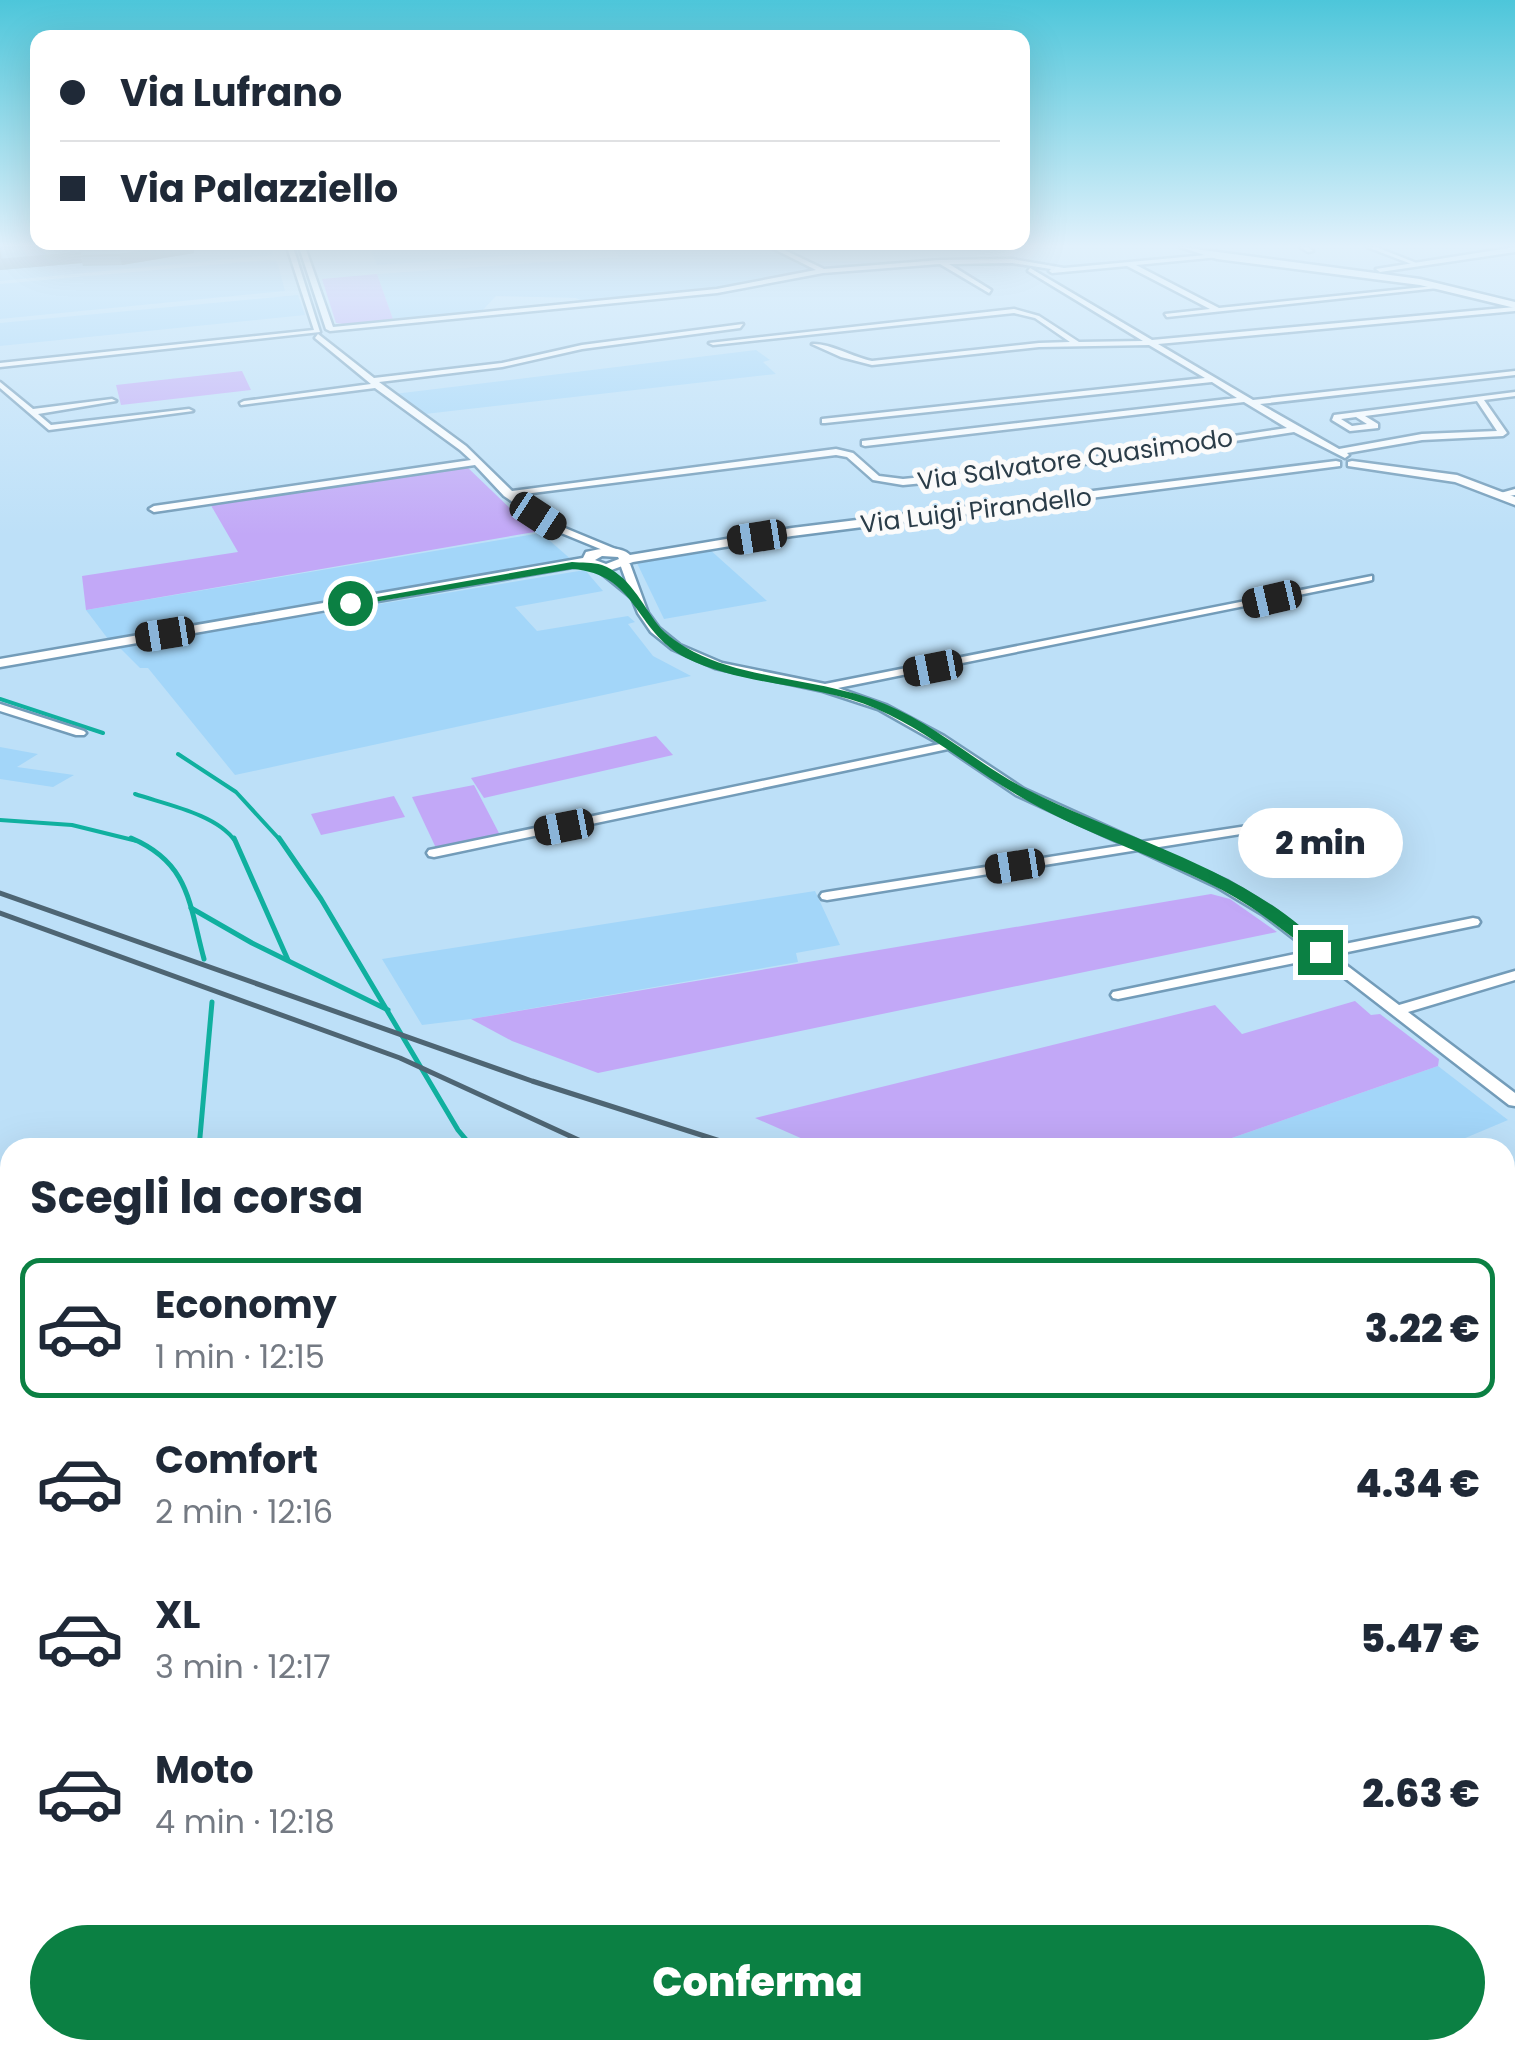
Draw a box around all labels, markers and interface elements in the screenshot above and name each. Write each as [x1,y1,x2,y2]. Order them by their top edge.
text: Via Lufrano [120,66,342,119]
text: Via Palazziello [120,162,398,215]
street label: Via Salvatore Quasimodo [915,420,1235,499]
street label: Via Luigi Pirandello [858,479,1094,542]
car [505,487,571,545]
car [725,517,789,557]
car [1239,578,1305,620]
route start [328,581,373,626]
car [133,614,197,654]
car [901,648,965,688]
car [532,807,596,847]
callout: 2 min [1238,807,1402,877]
text: 2 min [1275,820,1366,865]
car [983,846,1047,886]
route end [1298,930,1343,975]
text: Scegli la corsa [30,1166,363,1229]
text: Economy [155,1278,337,1331]
icon: car [35,1283,125,1373]
text: 3.22 € [1365,1302,1480,1355]
text: 1 min · 12:15 [155,1334,325,1379]
text: Comfort [155,1433,318,1486]
icon: car [35,1438,125,1528]
text: 4.34 € [1355,1457,1480,1510]
text: 2 min · 12:16 [155,1489,333,1534]
text: XL [155,1588,200,1641]
icon: car [35,1593,125,1683]
text: 5.47 € [1360,1612,1480,1665]
text: 3 min · 12:17 [155,1644,331,1689]
text: Moto [155,1743,254,1796]
icon: car [35,1748,125,1838]
text: 2.63 € [1362,1767,1480,1820]
text: 4 min · 12:18 [155,1799,335,1844]
button: Conferma [30,1925,1485,2040]

